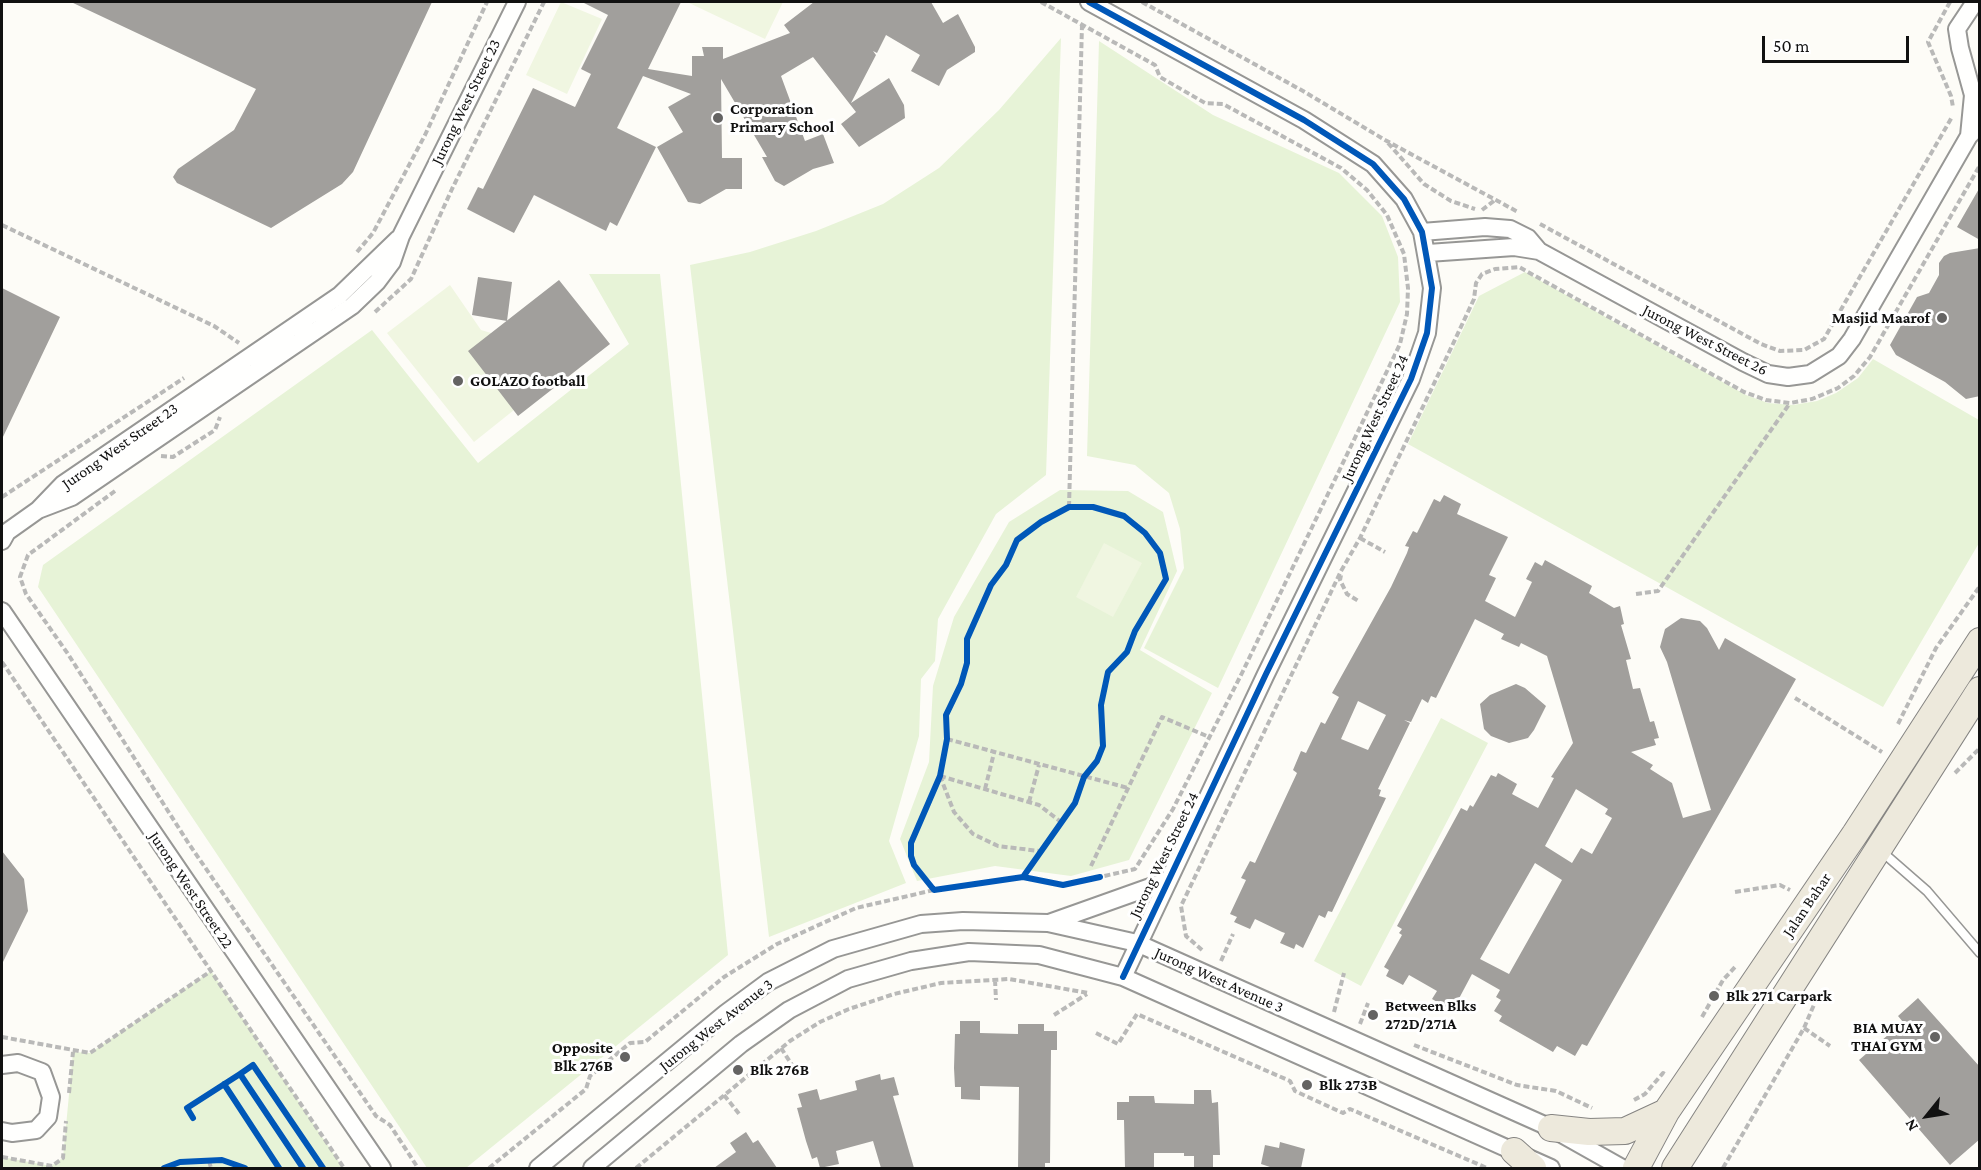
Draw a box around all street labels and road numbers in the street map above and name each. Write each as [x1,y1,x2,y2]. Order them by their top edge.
street label: Jurong West Street 23 [427,36,505,168]
street label: Jurong West Street 26 [1639,300,1771,380]
street label: Jurong West Street 24 [1337,351,1413,485]
street label: Jurong West Street 23 [58,399,182,493]
street label: Jurong West Street 24 [1125,789,1203,921]
street label: Jurong West Street 22 [145,828,237,952]
street label: Jalan Bahar [1779,869,1835,941]
street label: Jurong West Avenue 3 [1151,943,1287,1017]
street label: Jurong West Avenue 3 [655,975,777,1075]

